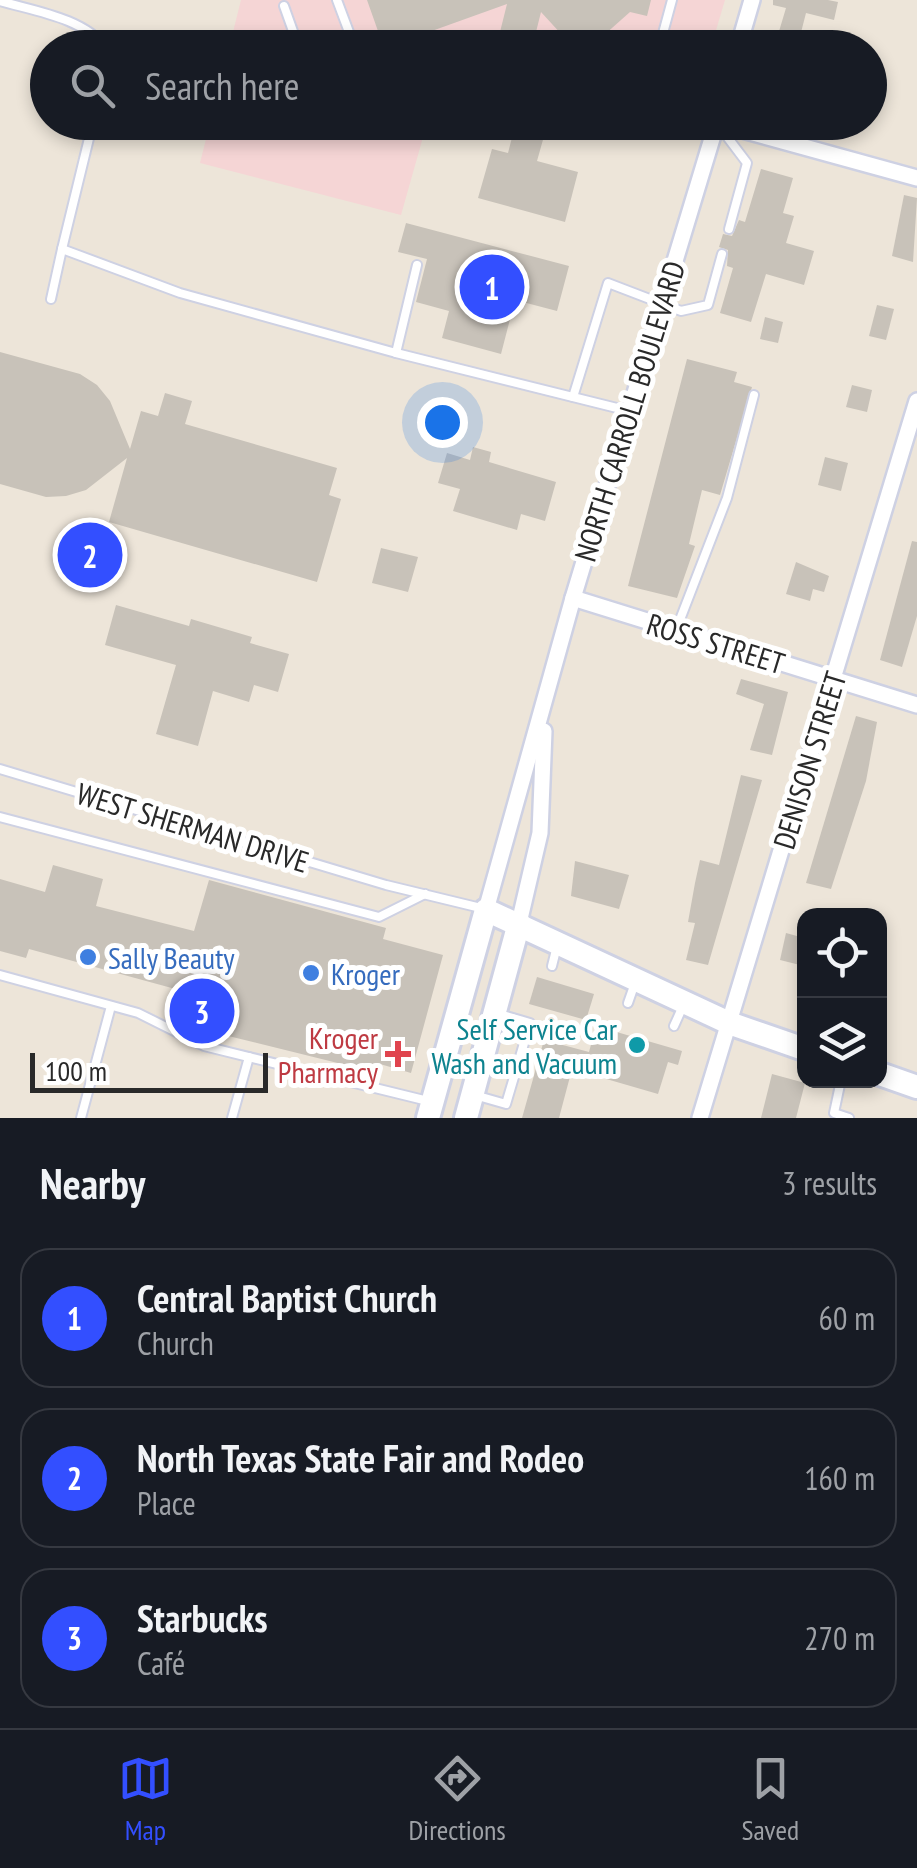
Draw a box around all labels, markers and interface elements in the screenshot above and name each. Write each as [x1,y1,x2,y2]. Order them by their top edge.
search box [30,30,887,140]
icon: search [65,58,120,113]
text: Search here [145,61,299,110]
pin: 1 [460,250,524,324]
street label: NORTH CARROLL BOULEVARD [565,256,693,566]
your location [417,397,468,448]
pin: 2 [58,518,122,592]
street label: ROSS STREET [642,604,790,682]
street label: DENISON STREET [764,667,854,853]
street label: WEST SHERMAN DRIVE [72,773,314,881]
map controls [797,908,887,1088]
button: locate [797,908,887,998]
place label: Sally Beauty [108,938,235,977]
marker: Sally Beauty [77,946,99,968]
place label: Kroger [331,954,401,993]
marker: Kroger [300,962,322,984]
pin: 3 [170,974,234,1048]
button: layers [797,998,887,1088]
place label: Self Service Car Wash and Vacuum [431,1009,618,1082]
place label: Kroger Pharmacy [278,1018,379,1091]
marker: Self Service Car Wash and Vacuum [626,1034,648,1056]
marker: Kroger Pharmacy [387,1043,409,1065]
scale bar [30,1048,268,1092]
text: 100 m [45,1052,107,1089]
text: Nearby [40,1156,145,1211]
text: 3 results [782,1162,877,1204]
text: Central Baptist Church [137,1273,437,1322]
text: 1 [67,1297,82,1339]
text: 60 m [819,1297,875,1339]
text: Church [137,1322,214,1364]
text: North Texas State Fair and Rodeo [137,1433,584,1482]
text: 2 [67,1457,82,1499]
text: 160 m [804,1457,875,1499]
text: Place [137,1482,196,1524]
text: Starbucks [137,1593,268,1642]
text: 3 [67,1617,82,1659]
text: 270 m [804,1617,875,1659]
text: Café [137,1642,185,1684]
tab: Map [118,1751,173,1848]
tab: Directions [408,1751,506,1848]
tab: Saved [741,1751,799,1848]

